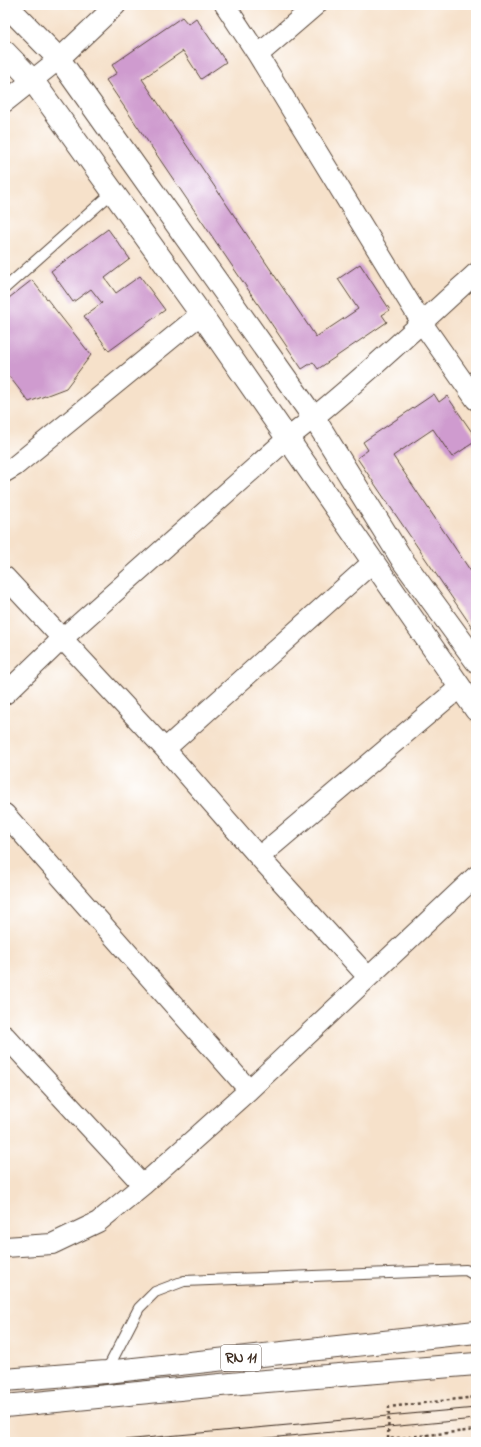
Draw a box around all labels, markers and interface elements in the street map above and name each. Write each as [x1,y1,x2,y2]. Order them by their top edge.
road number: RN 11 [221,1345,261,1371]

